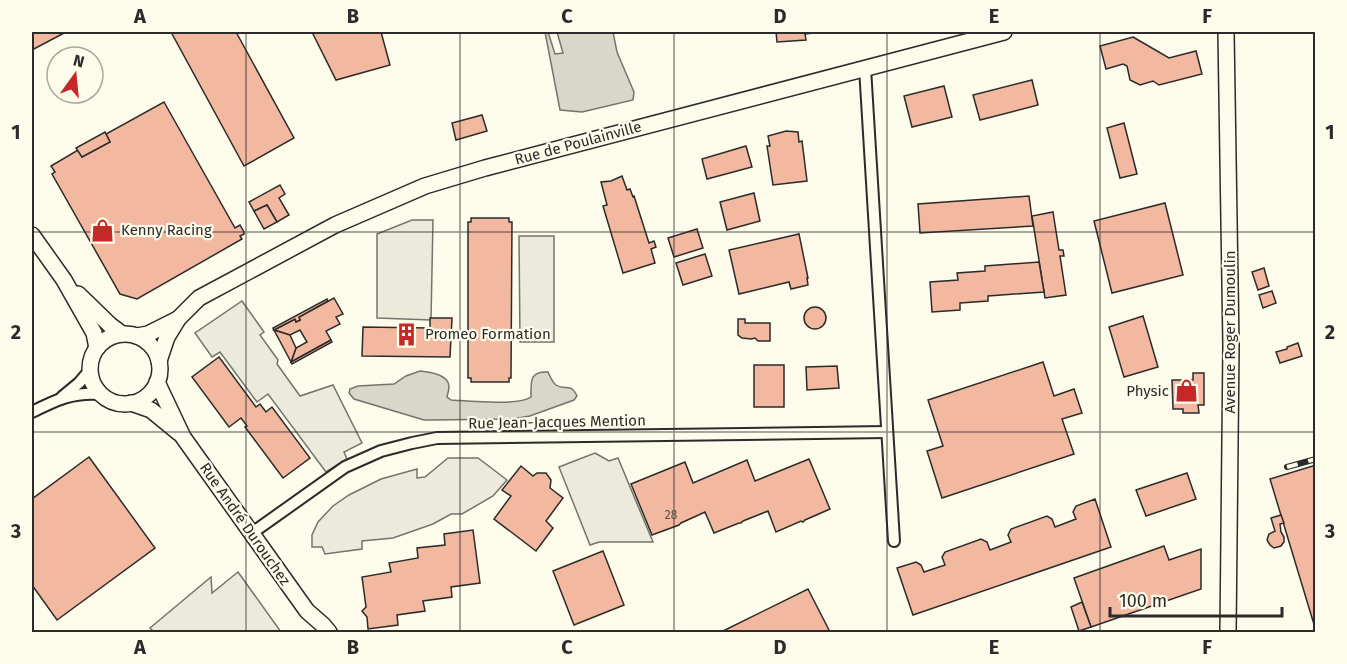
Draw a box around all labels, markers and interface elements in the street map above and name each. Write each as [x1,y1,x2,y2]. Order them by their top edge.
text: A [133,4,147,28]
text: B [347,4,359,28]
text: C [561,4,573,28]
text: D [773,4,787,28]
text: E [989,4,999,28]
text: F [1202,4,1212,28]
north arrow [45,45,105,105]
text: N [71,50,86,72]
street label: Rue de Poulainville [513,117,643,169]
text: 1 [11,120,21,144]
text: 1 [1325,120,1335,144]
shop icon: Kenny Racing [90,217,116,243]
place label: Kenny Racing [121,221,212,239]
street label: Avenue Roger Dumoulin [1221,250,1239,414]
text: 2 [11,320,21,344]
text: 2 [1325,320,1335,344]
building icon: Promeo Formation [394,321,420,347]
place label: Promeo Formation [425,325,551,343]
shop icon: Physic [1174,378,1200,404]
place label: Physic [1126,382,1169,400]
street label: Rue Jean-Jacques Mention [468,411,646,433]
street label: Rue André Durouchez [196,459,294,589]
house number: 28 [665,508,678,522]
text: 3 [10,519,21,543]
text: 3 [1324,519,1335,543]
scale bar [1110,580,1282,618]
text: 100 m [1119,590,1167,612]
text: A [133,635,147,659]
text: B [347,635,359,659]
text: C [561,635,573,659]
text: D [773,635,787,659]
text: E [989,635,999,659]
text: F [1202,635,1212,659]

